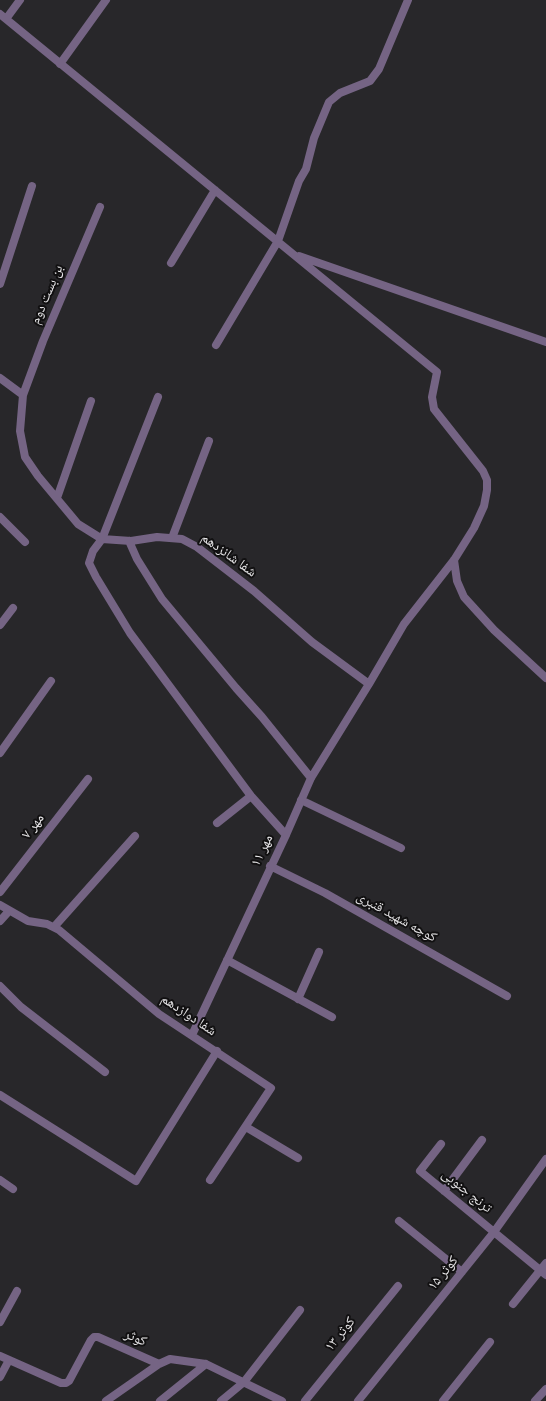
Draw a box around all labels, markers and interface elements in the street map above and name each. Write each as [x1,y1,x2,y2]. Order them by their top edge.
street label: بن بست دوم [28,263,68,327]
street label: شفا شانزدهم [197,530,259,582]
street label: مهر ۷ [19,811,49,843]
street label: مهر ۱۱ [248,832,278,870]
street label: کوچه شهید قنبری [353,889,439,947]
street label: شفا دوازدهم [157,991,219,1041]
street label: ترنج جنوبی [437,1167,495,1217]
street label: کوثر ۱۵ [425,1254,463,1294]
street label: کوثر ۱۳ [322,1315,360,1355]
street label: کوثر [121,1327,149,1351]

